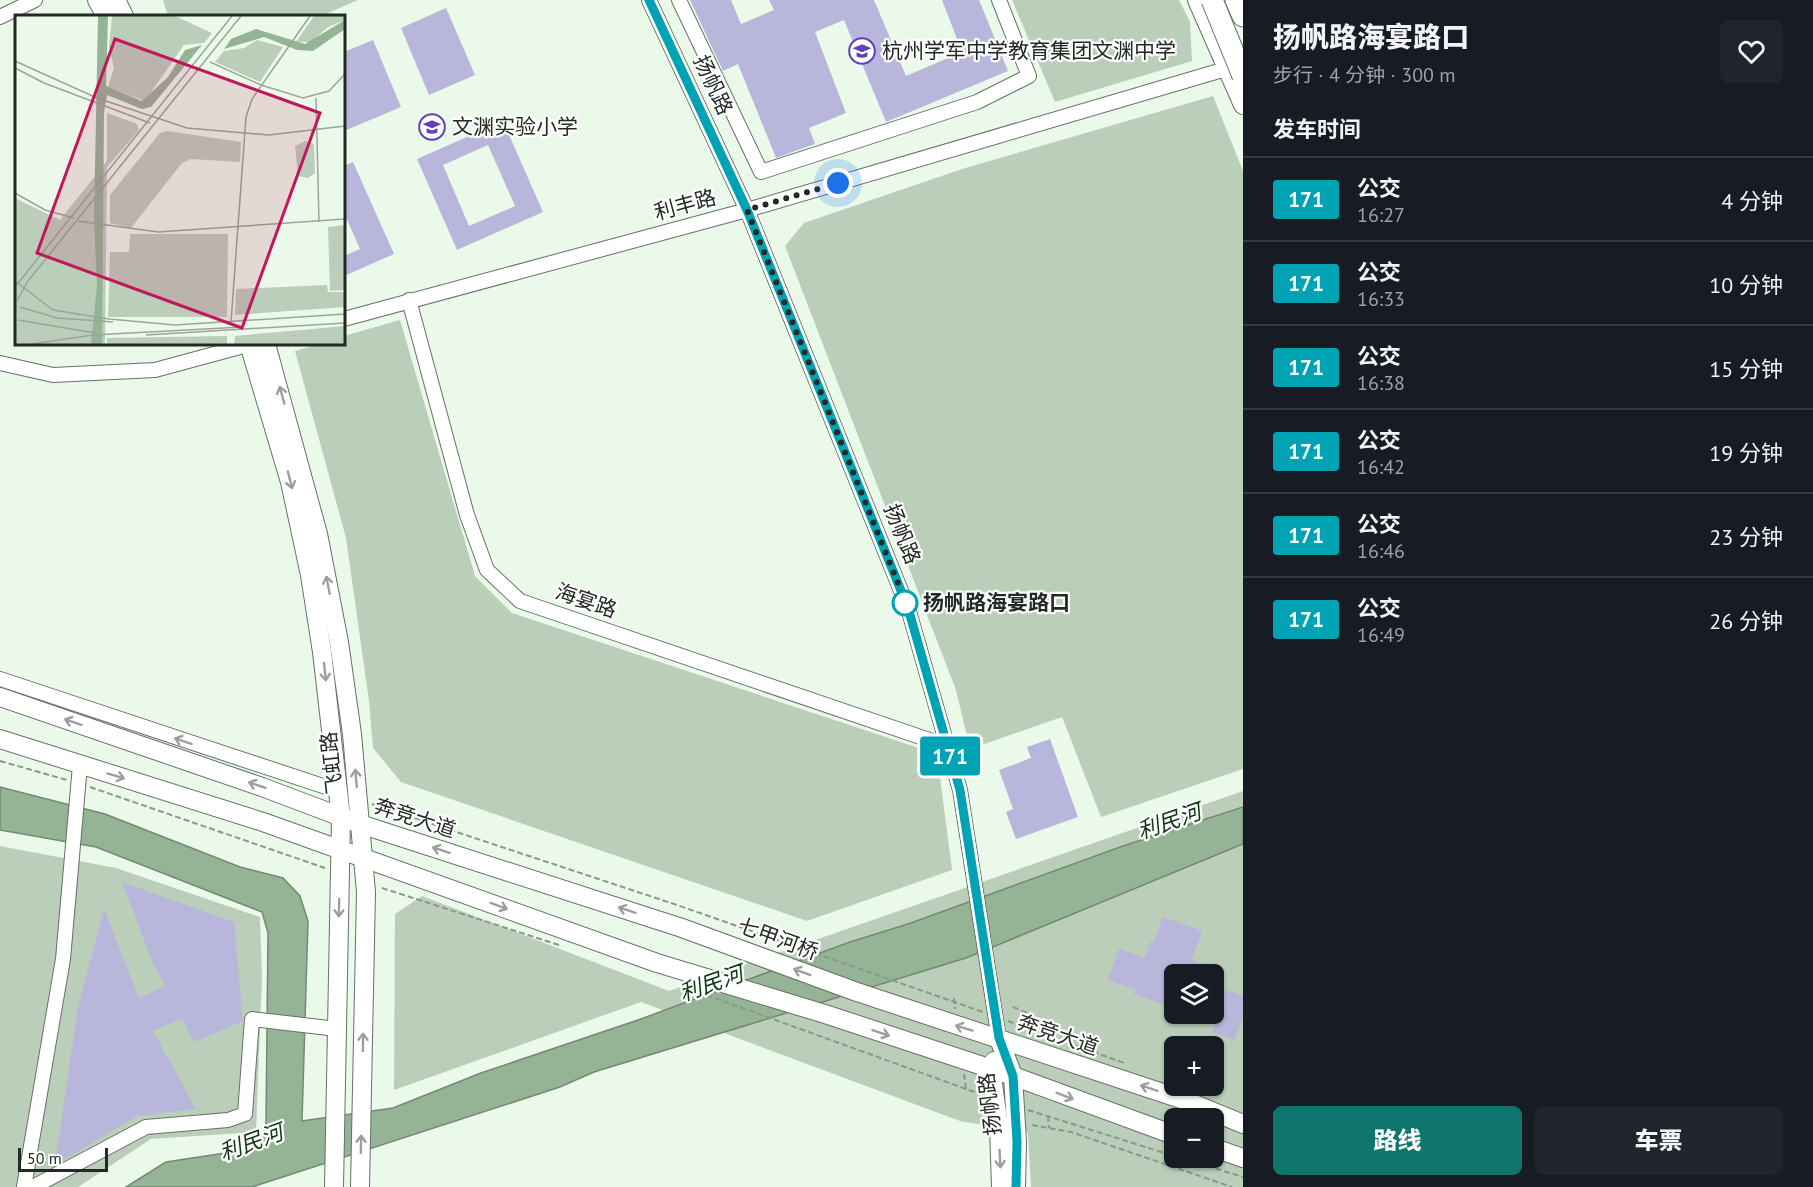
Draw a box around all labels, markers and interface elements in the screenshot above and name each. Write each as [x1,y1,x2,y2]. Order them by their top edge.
inset map [15,15,345,345]
text: 扬帆路海宴路口 [1273,18,1469,55]
button: heart [1720,20,1783,83]
school or university icon: 杭州学军中学教育集团文渊中学 [847,36,877,66]
place label: 杭州学军中学教育集团文渊中学 [882,37,1176,64]
street label: 扬帆路 [688,51,739,119]
text: 步行 · 4 分钟 · 300 m [1273,62,1456,88]
school or university icon: 文渊实验小学 [417,112,447,142]
place label: 文渊实验小学 [452,113,578,140]
text: 发车时间 [1273,115,1361,143]
your location [823,168,853,198]
text: 公交 [1357,174,1401,202]
street label: 利丰路 [651,183,719,226]
text: 171 [1288,186,1324,213]
text: 4 分钟 [1721,187,1783,215]
text: 16:27 [1357,202,1405,228]
text: 公交 [1357,258,1401,286]
text: 171 [1288,270,1324,297]
text: 10 分钟 [1709,271,1783,299]
text: 16:33 [1357,286,1405,312]
text: 公交 [1357,342,1401,370]
text: 171 [1288,354,1324,381]
text: 15 分钟 [1709,355,1783,383]
text: 16:38 [1357,370,1405,396]
one-way arrow [275,386,287,405]
text: 公交 [1357,426,1401,454]
text: 171 [1288,438,1324,465]
text: 19 分钟 [1709,439,1783,467]
text: 16:42 [1357,454,1405,480]
one-way arrow [284,470,296,489]
street label: 扬帆路 [878,500,927,568]
text: 公交 [1357,510,1401,538]
text: 171 [1288,522,1324,549]
text: 23 分钟 [1709,523,1783,551]
text: 16:46 [1357,538,1405,564]
one-way arrow [322,575,333,595]
street label: 海宴路 [552,578,620,624]
place label: 扬帆路海宴路口 [923,589,1070,616]
marker: 扬帆路海宴路口 [892,590,918,616]
text: 公交 [1357,594,1401,622]
text: 171 [1288,606,1324,633]
text: 26 分钟 [1709,607,1783,635]
text: 16:49 [1357,622,1405,648]
one-way arrow [319,661,330,681]
one-way arrow [64,716,83,727]
street label: 飞虹路 [315,730,348,796]
one-way arrow [174,734,193,745]
line badge: 171 [916,736,984,776]
text: 171 [932,743,968,770]
one-way arrow [350,768,361,788]
one-way arrow [106,771,125,782]
one-way arrow [248,779,267,790]
street label: 奔竞大道 [371,792,459,843]
water label: 利民河 [1133,796,1209,845]
one-way arrow [432,844,451,855]
one-way arrow [334,897,345,917]
one-way arrow [489,901,508,912]
one-way arrow [618,903,637,914]
street label: 七甲河桥 [734,911,822,966]
water label: 利民河 [675,958,751,1007]
map controls [1164,964,1224,1168]
button: layers [1164,964,1224,1024]
one-way arrow [794,965,812,976]
street label: 奔竞大道 [1014,1008,1102,1061]
one-way arrow [955,1021,974,1032]
one-way arrow [871,1028,890,1039]
one-way arrow [357,1032,369,1052]
button: + [1164,1036,1224,1096]
street label: 扬帆路 [972,1071,1007,1137]
one-way arrow [1140,1082,1159,1093]
one-way arrow [1055,1092,1074,1103]
button: 路线 [1273,1106,1522,1175]
button: 车票 [1534,1106,1783,1175]
button: − [1164,1108,1224,1168]
water label: 利民河 [215,1116,291,1166]
one-way arrow [355,1134,367,1154]
scale bar [18,1145,108,1172]
text: 50 m [27,1148,62,1168]
one-way arrow [995,1148,1006,1168]

